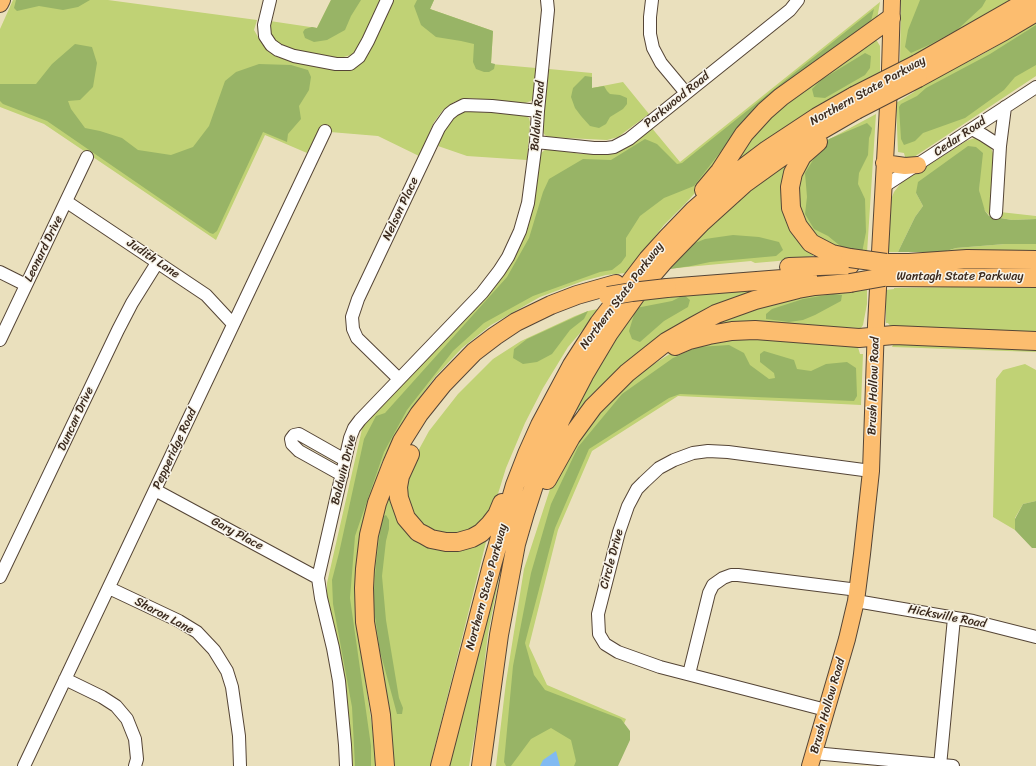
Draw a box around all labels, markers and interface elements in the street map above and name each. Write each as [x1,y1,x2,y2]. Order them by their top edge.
street label: Northern State Parkway [808,53,928,129]
street label: Parkwood Road [641,69,713,131]
street label: Baldwin Road [528,80,548,152]
street label: Cedar Road [931,114,989,160]
street label: Nelson Place [380,175,422,243]
street label: Leonard Drive [22,214,66,284]
street label: Judith Lane [124,236,182,282]
street label: Northern State Parkway [577,240,667,352]
street label: Wantagh State Parkway [897,270,1023,284]
street label: Brush Hollow Road [865,337,883,435]
street label: Duncan Drive [55,385,97,453]
street label: Pepperidge Road [150,406,200,492]
street label: Baldwin Drive [328,433,360,507]
street label: Gary Place [209,514,265,554]
street label: Northern State Parkway [463,522,511,652]
street label: Circle Drive [597,527,627,591]
street label: Sharon Lane [132,594,196,638]
street label: Hicksville Road [907,602,987,632]
street label: Brush Hollow Road [808,657,848,755]

